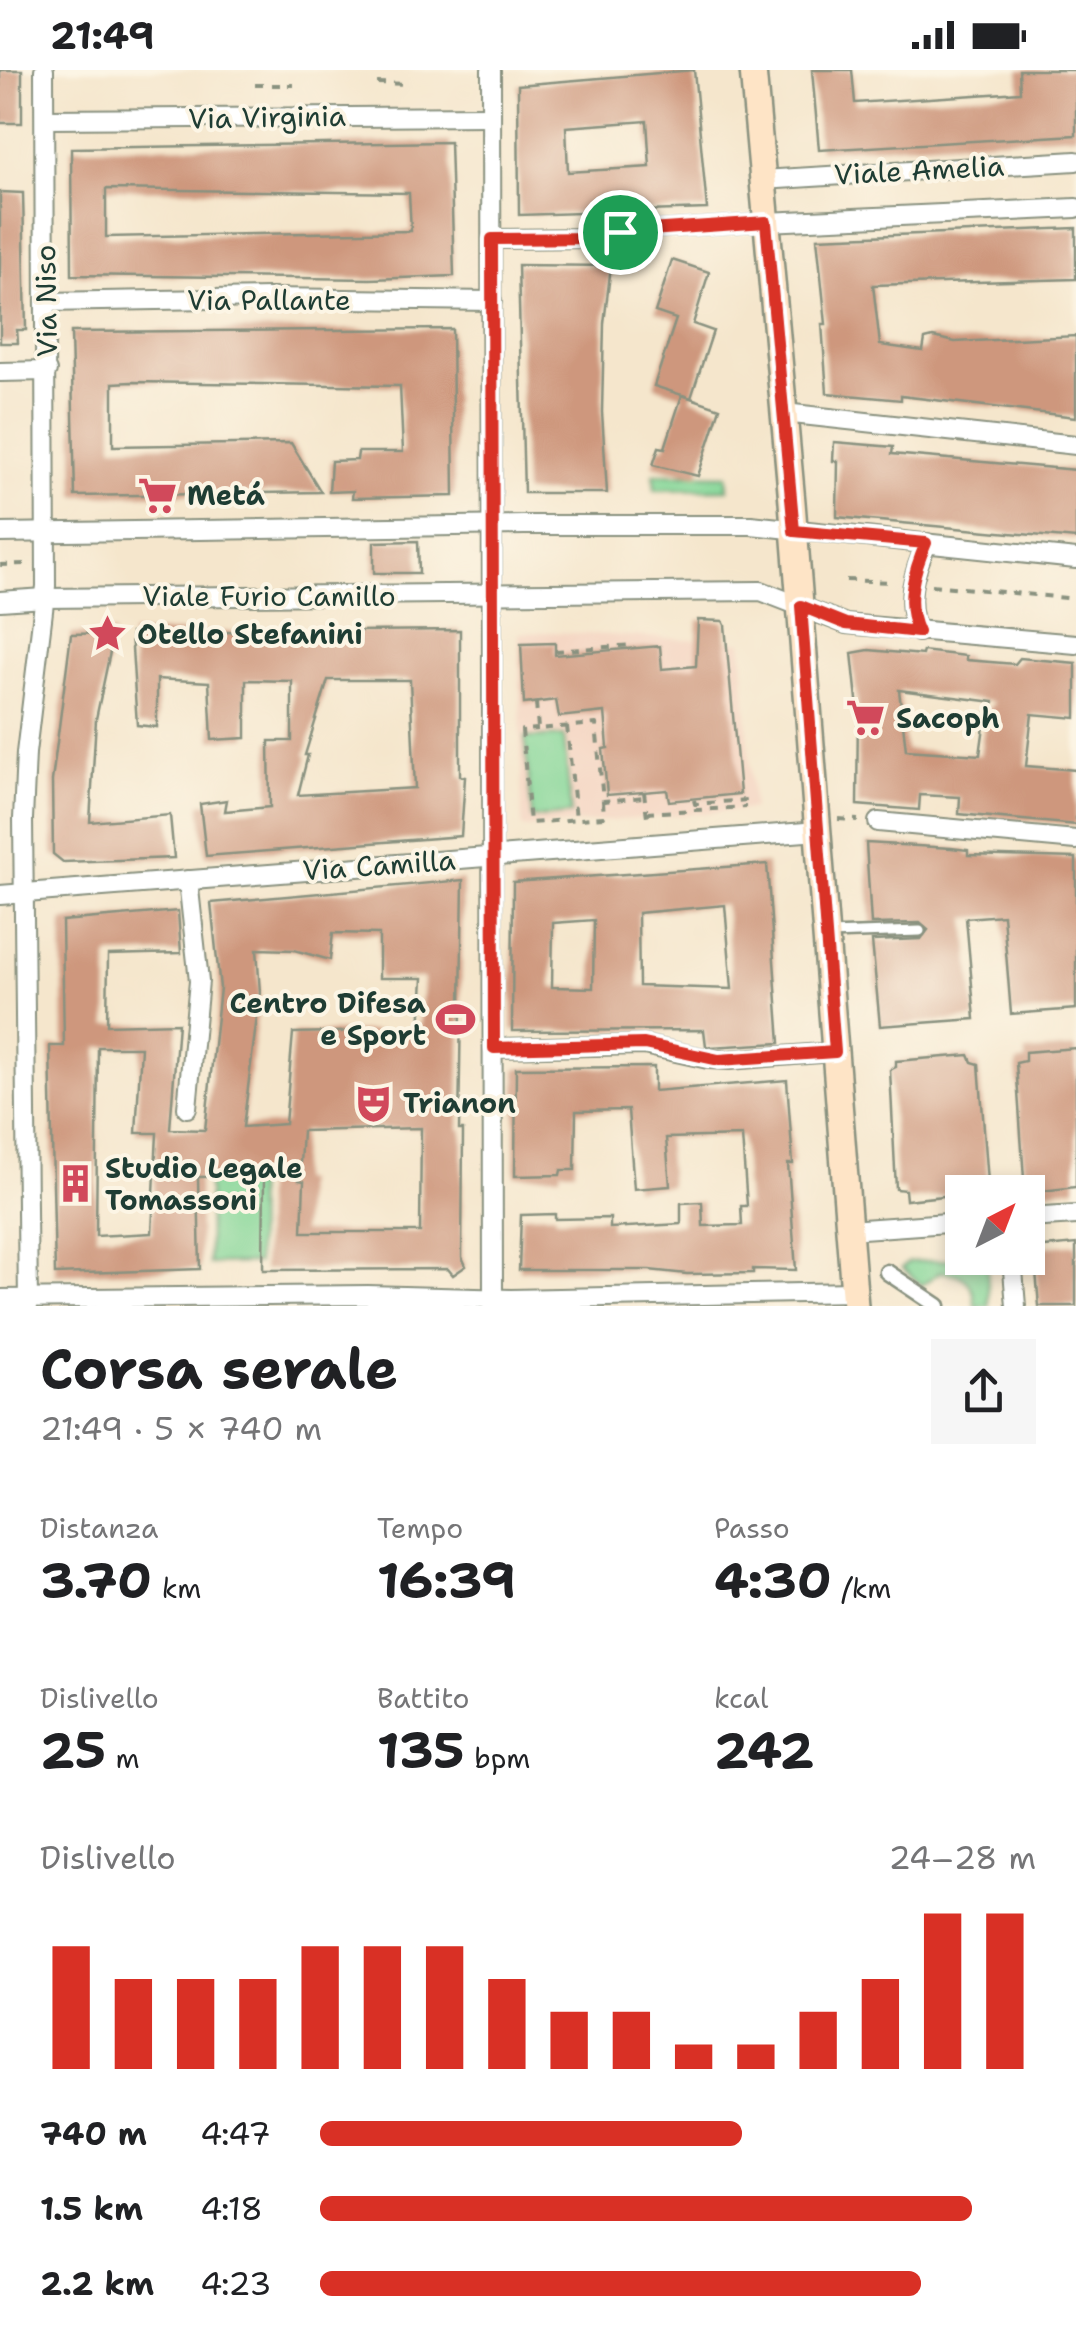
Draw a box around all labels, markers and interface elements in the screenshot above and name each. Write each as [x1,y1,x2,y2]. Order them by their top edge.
text: 21:49 [50,10,155,61]
street label: Via Virginia [188,97,346,137]
street label: Viale Amelia [833,147,1005,193]
pin [578,190,663,275]
icon: arrive [593,205,648,260]
street label: Via Niso [26,244,66,358]
street label: Via Pallante [187,281,351,319]
supermarket icon: Metá [136,474,178,516]
place label: Metá [187,476,265,514]
street label: Viale Furio Camillo [142,577,396,615]
place icon: Otello Stefanini [86,613,128,655]
place label: Otello Stefanini [137,615,363,653]
supermarket icon: Sacoph [845,697,887,739]
place label: Sacoph [896,699,1000,737]
street label: Via Camilla [301,841,457,889]
place label: Centro Difesa e Sport [230,984,426,1054]
sports icon: Centro Difesa e Sport [435,998,477,1040]
theatre icon: Trianon [352,1082,394,1124]
place label: Trianon [403,1084,516,1122]
place label: Studio Legale Tomassoni [105,1149,303,1219]
building icon: Studio Legale Tomassoni [54,1163,96,1205]
north arrow [945,1175,1045,1275]
map controls [945,1175,1045,1275]
text: Corsa serale [40,1332,398,1406]
button: share [931,1339,1036,1444]
text: 21:49 · 5 × 740 m [40,1407,322,1450]
text: Distanza [40,1509,158,1547]
text: Tempo [377,1509,463,1547]
text: Passo [714,1509,790,1547]
text: 3.70 [40,1547,152,1614]
text: 16:39 [377,1547,516,1614]
text: 4:30 [714,1547,832,1614]
text: km [152,1569,201,1607]
text: /km [832,1569,891,1607]
text: Dislivello [40,1679,159,1717]
text: Battito [377,1679,469,1717]
text: kcal [714,1679,768,1717]
text: 25 [40,1717,106,1784]
text: 135 [377,1717,465,1784]
text: 242 [714,1717,814,1784]
text: m [106,1739,140,1777]
text: bpm [465,1739,531,1777]
text: Dislivello [40,1836,176,1879]
text: 24–28 m [889,1836,1036,1879]
text: 740 m [40,2112,147,2155]
text: 4:47 [200,2112,271,2155]
text: 1.5 km [40,2187,143,2230]
text: 4:18 [200,2187,263,2230]
text: 2.2 km [40,2262,154,2305]
text: 4:23 [200,2262,271,2305]

